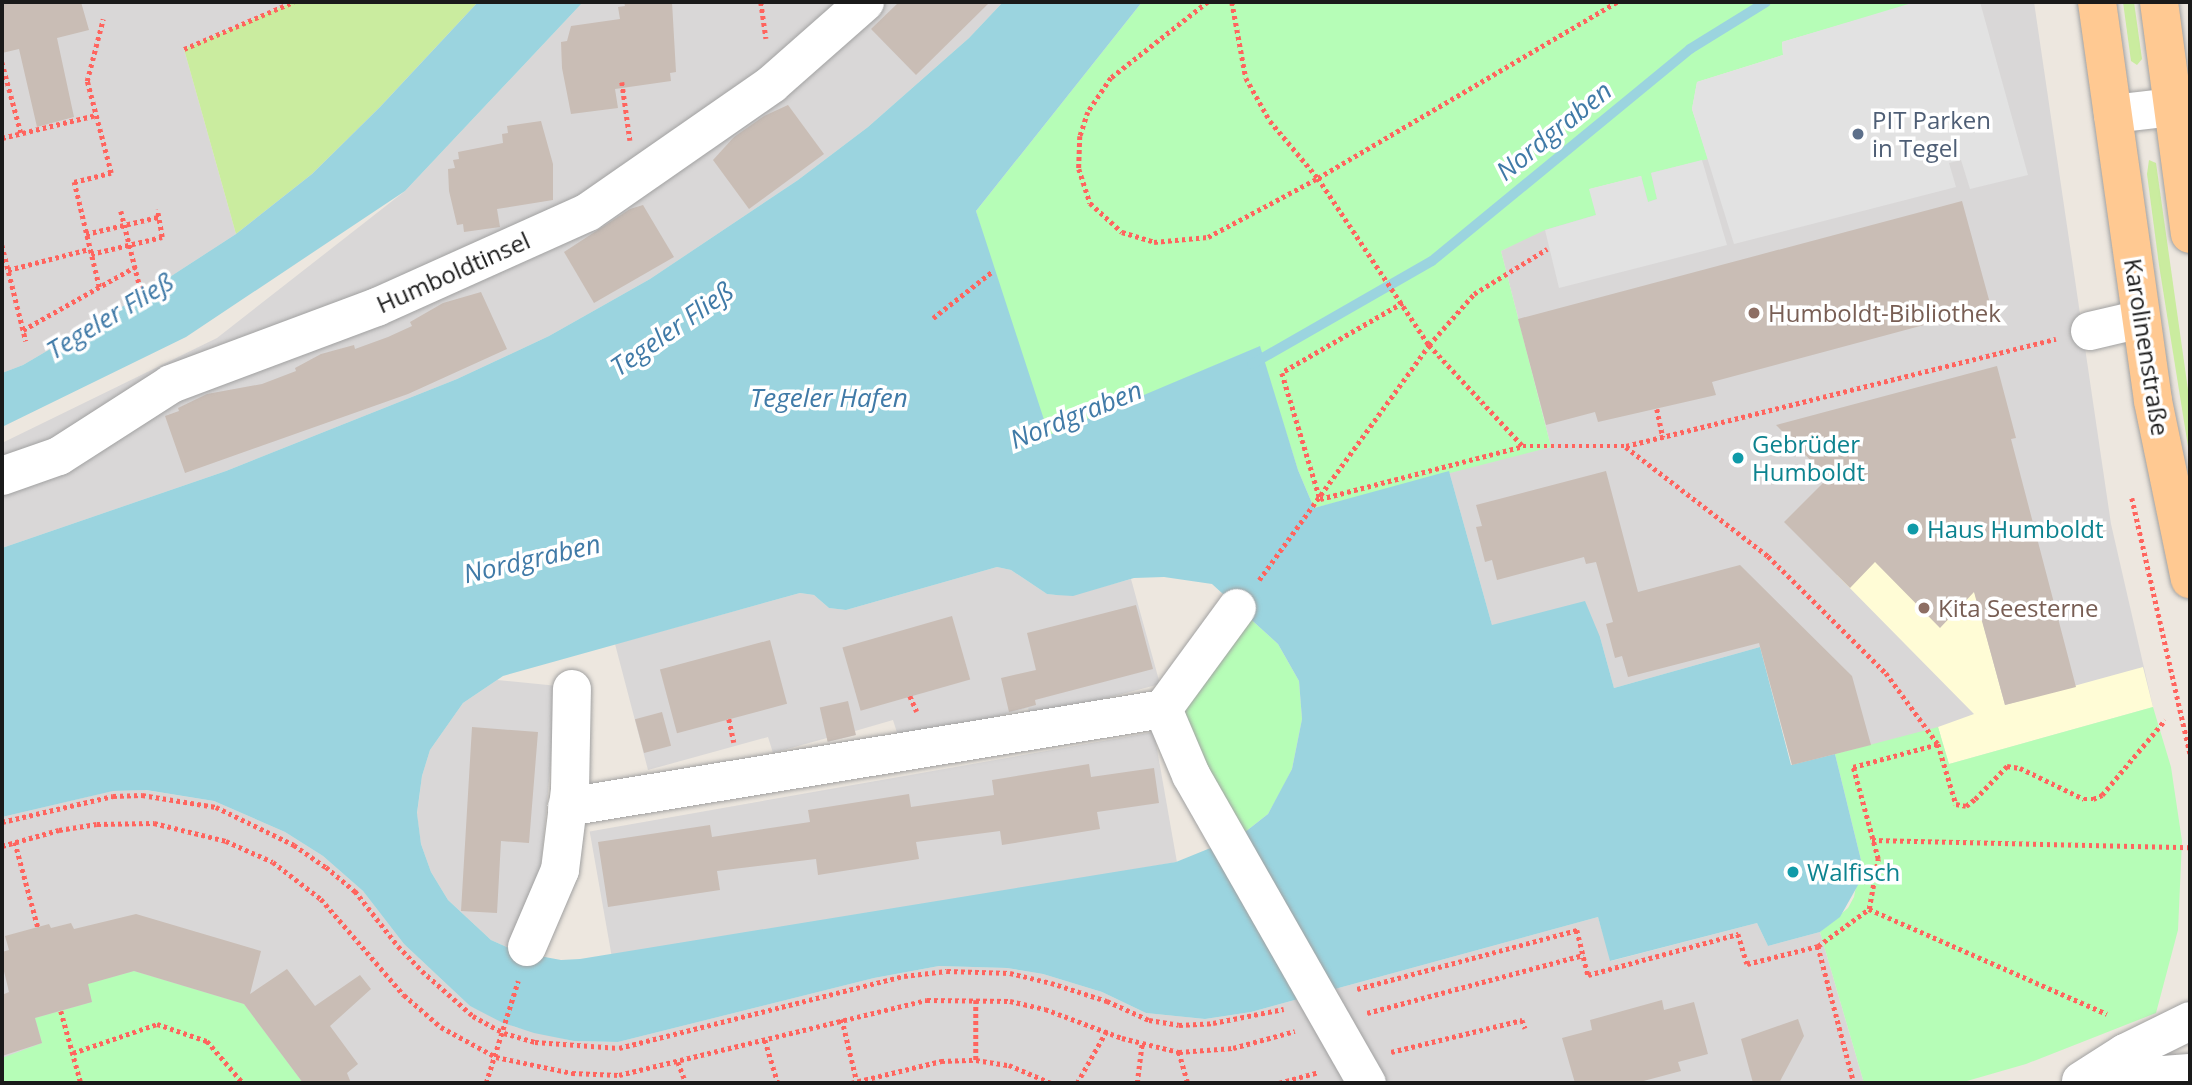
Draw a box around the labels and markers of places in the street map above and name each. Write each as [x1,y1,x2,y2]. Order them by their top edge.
place label: PIT Parken in Tegel [1872,106,1991,162]
marker: PIT Parken in Tegel [1850,126,1866,142]
place label: Humboldt-Bibliothek [1768,299,2001,327]
marker: Humboldt-Bibliothek [1746,305,1762,321]
place label: Gebrüder Humboldt [1752,430,1865,486]
marker: Gebrüder Humboldt [1730,450,1746,466]
place label: Haus Humboldt [1927,515,2103,543]
marker: Haus Humboldt [1905,521,1921,537]
place label: Kita Seesterne [1938,594,2098,622]
marker: Kita Seesterne [1916,600,1932,616]
place label: Walfisch [1807,858,1900,886]
marker: Walfisch [1785,864,1801,880]

